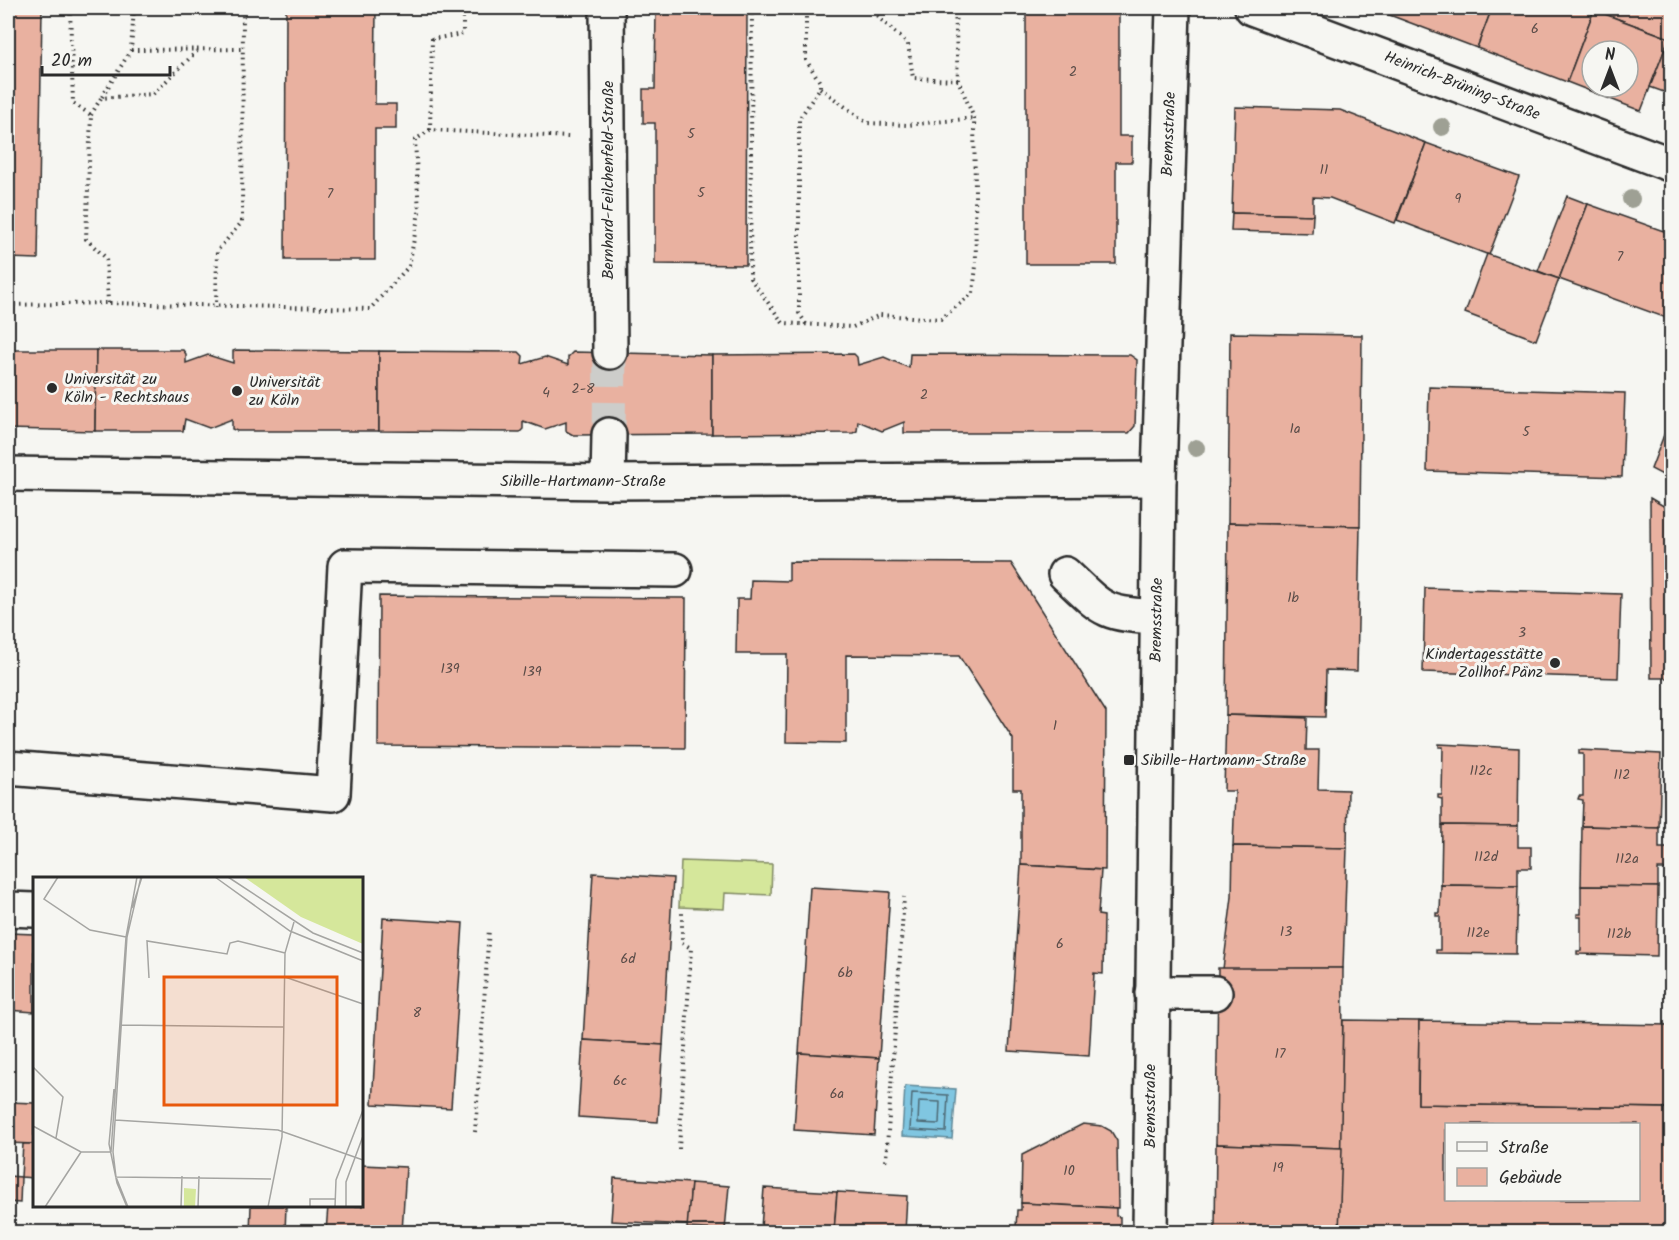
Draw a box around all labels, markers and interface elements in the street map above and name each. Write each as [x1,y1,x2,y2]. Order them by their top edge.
house number: 6 [1531,18,1539,40]
scale bar [42,39,170,77]
north arrow [1580,39,1640,99]
text: N [1605,43,1615,68]
street label: Heinrich-Brüning-Straße [1380,45,1544,127]
text: 20 m [51,47,92,76]
house number: 2 [1069,61,1077,83]
street label: Bernhard-Feilchenfeld-Straße [596,80,621,280]
street label: Bremsstraße [1155,91,1183,177]
house number: 5 [687,123,696,145]
house number: 11 [1320,159,1328,181]
house number: 5 [697,182,706,204]
house number: 7 [327,183,334,205]
house number: 9 [1455,188,1462,210]
house number: 7 [1617,246,1624,268]
place label: Universität zu Köln - Rechtshaus [64,367,189,410]
place label: Universität zu Köln [249,370,322,413]
house number: 2-8 [572,378,595,400]
marker: Universität zu Köln - Rechtshaus [45,381,59,395]
house number: 4 [542,382,550,404]
marker: Universität zu Köln [230,384,244,398]
house number: 2 [920,384,928,406]
house number: 1a [1290,418,1300,440]
house number: 5 [1522,421,1531,443]
street label: Sibille-Hartmann-Straße [500,469,666,494]
street label: Bremsstraße [1144,577,1170,663]
house number: 1b [1287,587,1300,609]
house number: 3 [1518,622,1526,644]
place label: Kindertagesstätte Zollhof Pänz [1425,642,1543,685]
marker: Kindertagesstätte Zollhof Pänz [1548,656,1562,670]
house number: 139 [440,658,460,680]
house number: 139 [522,661,542,683]
house number: 1 [1053,715,1057,737]
place label: Sibille-Hartmann-Straße [1141,748,1306,773]
marker: Sibille-Hartmann-Straße [1122,753,1136,767]
house number: 112c [1469,760,1493,782]
house number: 112 [1614,764,1630,786]
house number: 112d [1474,846,1499,868]
house number: 112a [1615,848,1639,870]
inset map [33,877,363,1207]
house number: 13 [1280,921,1292,943]
house number: 112e [1466,922,1490,944]
house number: 112b [1607,923,1632,945]
house number: 6 [1056,933,1064,955]
house number: 6d [621,948,636,970]
house number: 6b [837,962,853,984]
house number: 8 [413,1002,422,1024]
house number: 17 [1275,1043,1286,1065]
street label: Bremsstraße [1138,1064,1163,1148]
house number: 6c [613,1070,627,1092]
house number: 6a [830,1083,844,1105]
legend [1445,1123,1640,1201]
text: Straße [1499,1134,1549,1163]
house number: 19 [1272,1157,1284,1179]
house number: 10 [1063,1160,1075,1182]
text: Gebäude [1499,1164,1562,1193]

